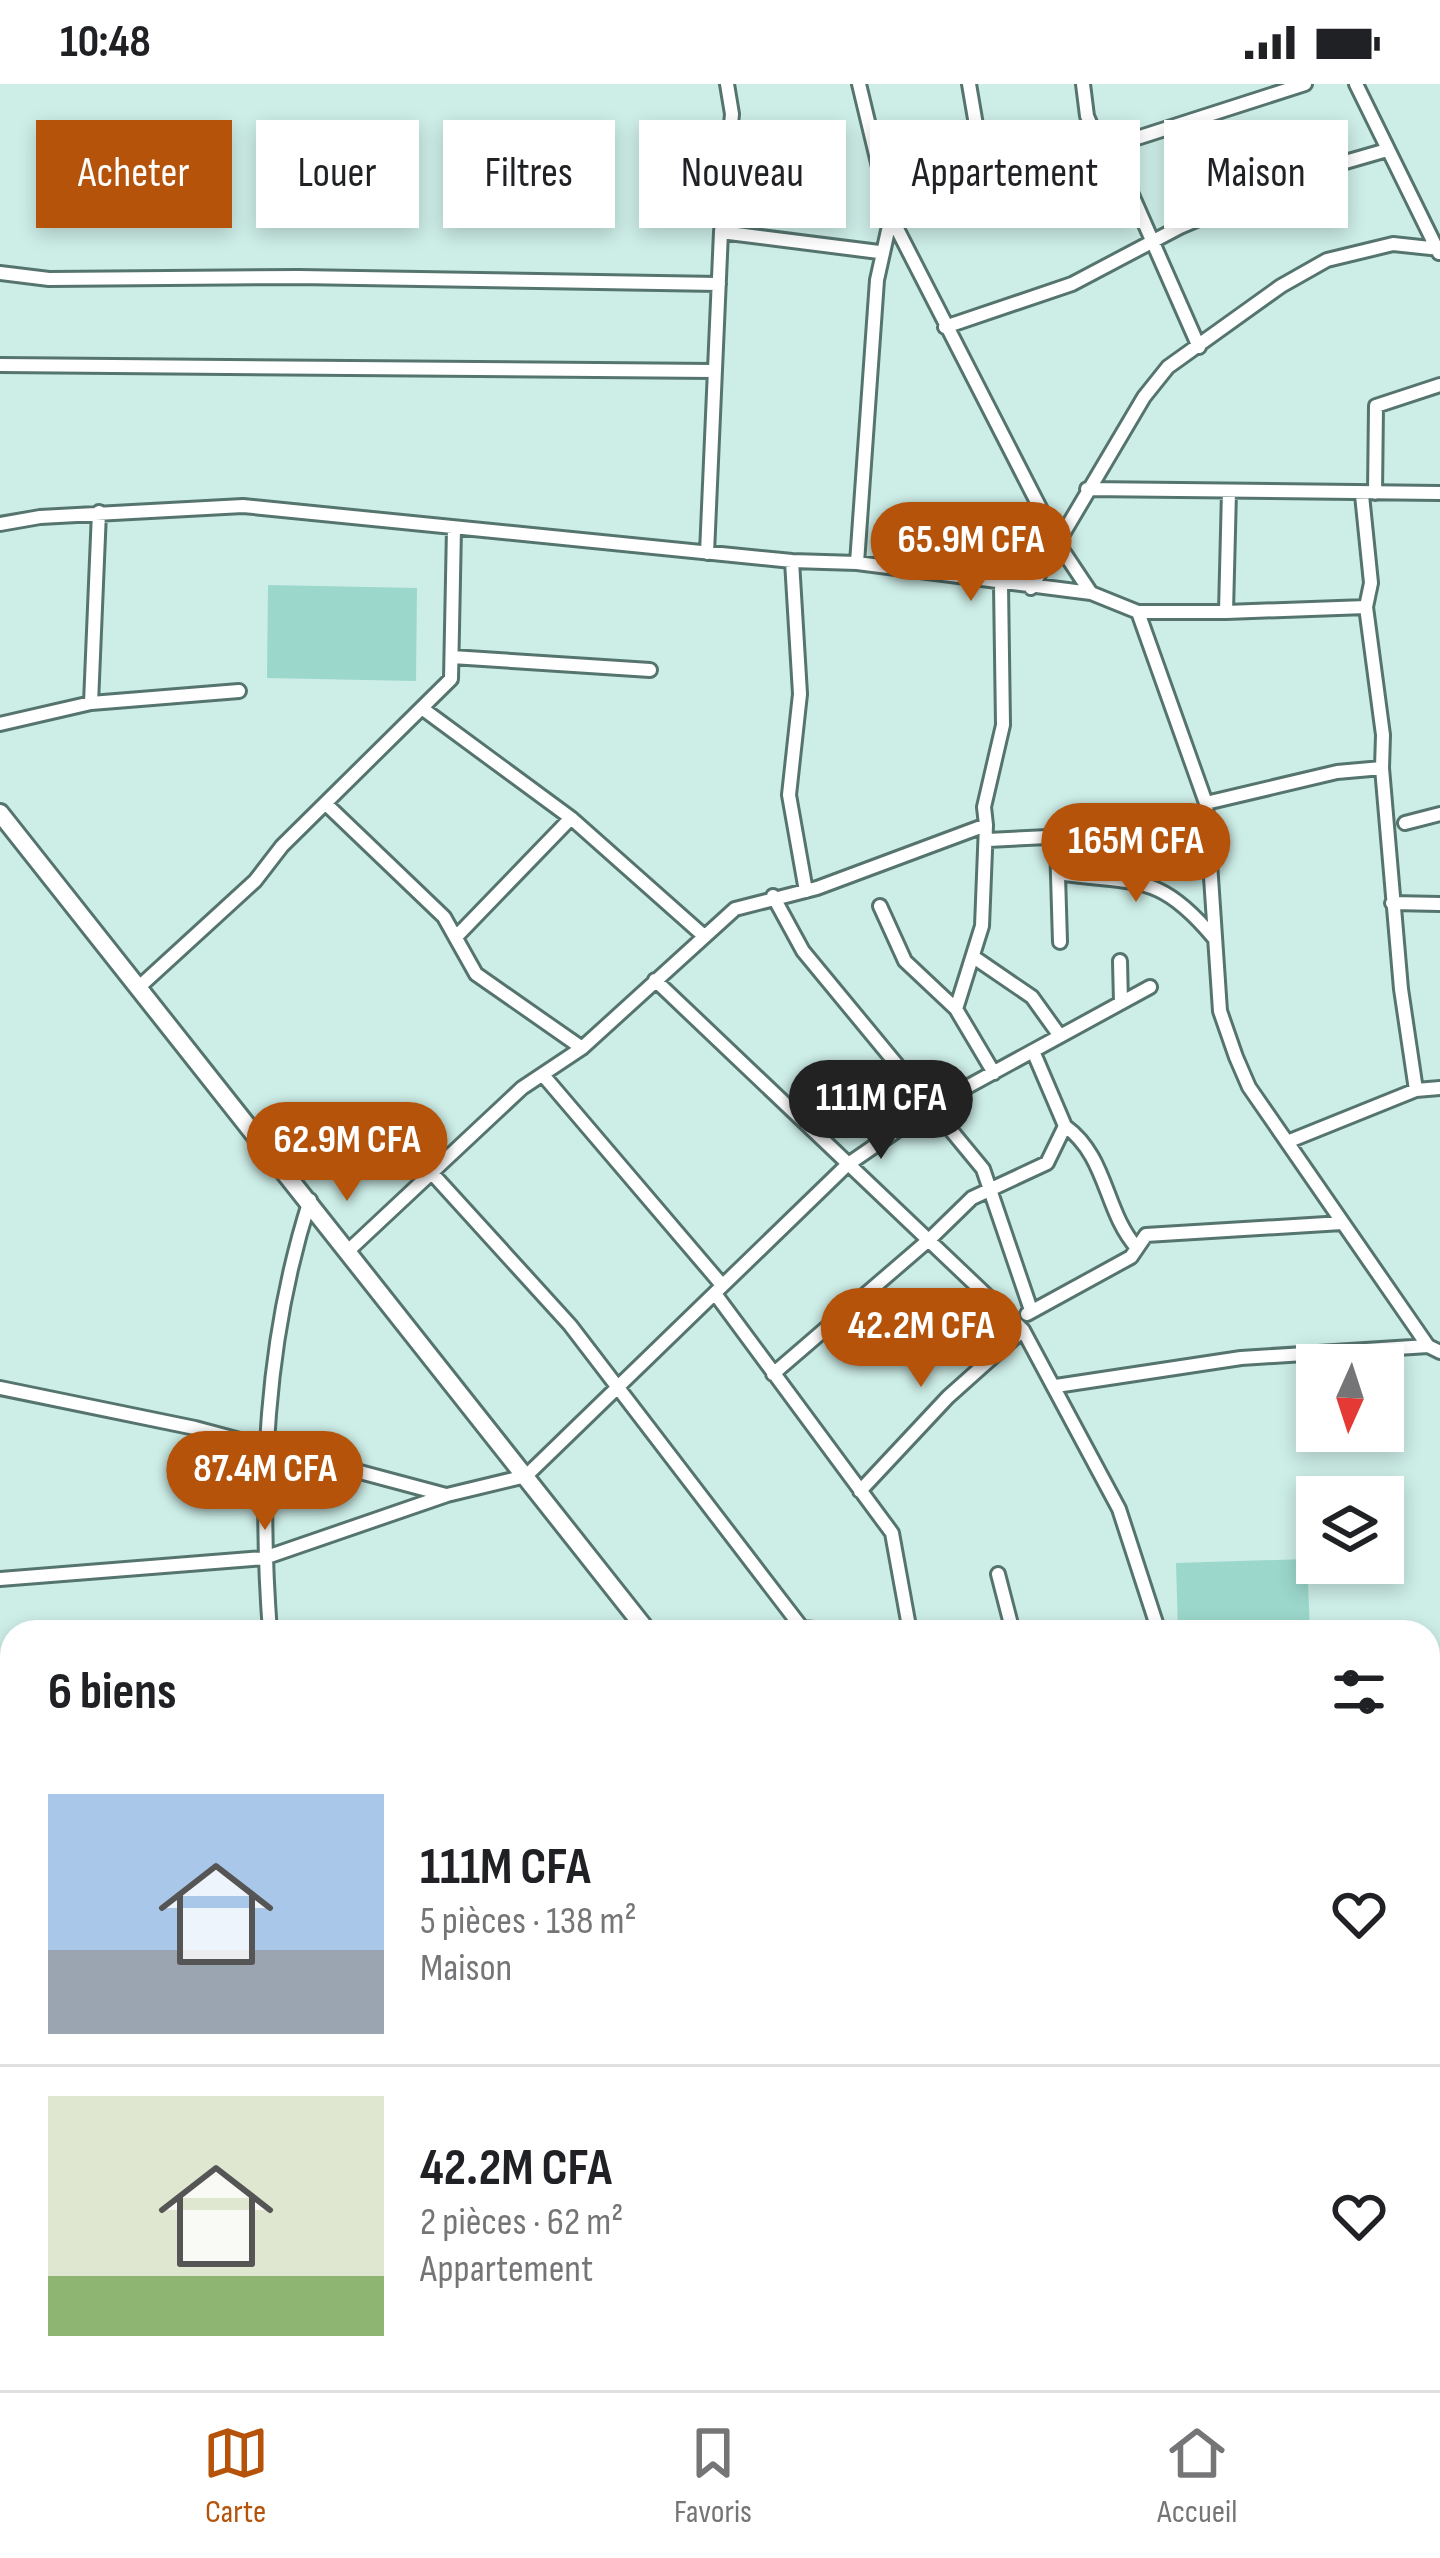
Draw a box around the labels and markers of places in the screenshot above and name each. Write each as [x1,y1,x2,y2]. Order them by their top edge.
pin: 65.9M CFA [834,502,1108,604]
pin: 165M CFA [1012,803,1260,905]
pin: 111M CFA [757,1060,1005,1162]
pin: 62.9M CFA [210,1102,484,1204]
pin: 42.2M CFA [784,1288,1058,1390]
pin: 87.4M CFA [128,1431,402,1533]

